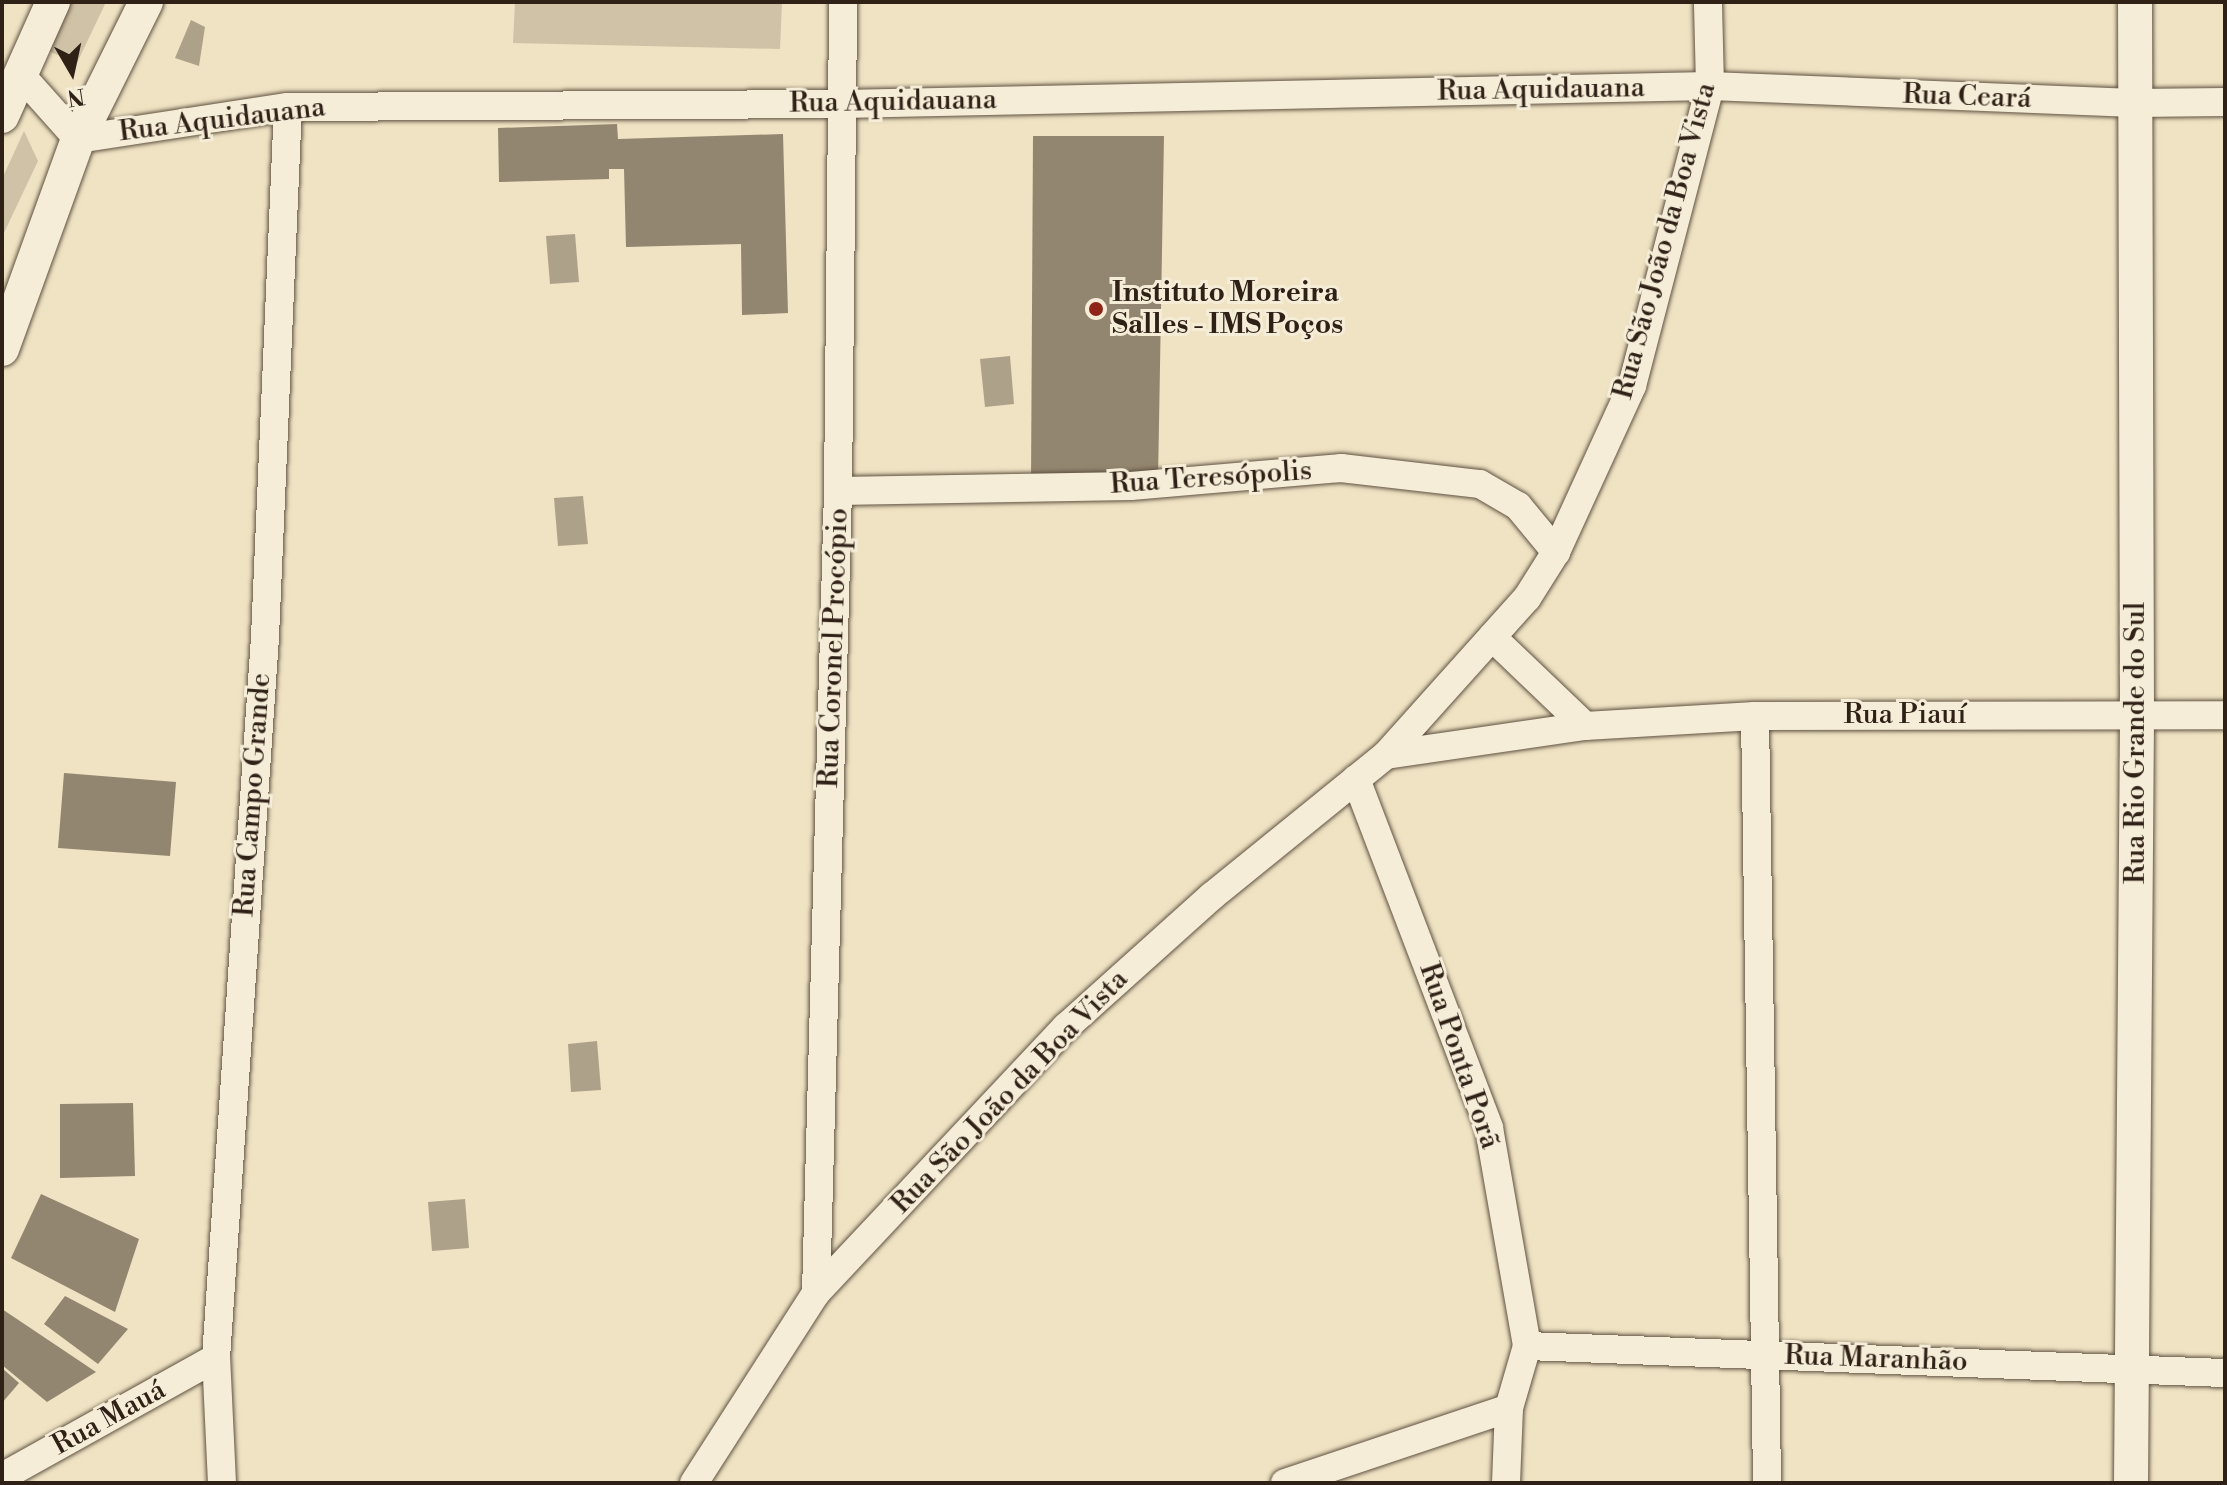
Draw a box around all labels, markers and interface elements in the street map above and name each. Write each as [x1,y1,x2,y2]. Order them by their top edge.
north arrow [32,32,112,112]
street label: Rua Aquidauana [1437,71,1645,109]
street label: Rua Ceará [1902,78,2032,116]
street label: Rua São João da Boa Vista [1607,79,1723,403]
text: N [65,82,87,111]
street label: Rua Aquidauana [789,83,997,121]
street label: Rua Aquidauana [117,91,327,149]
place label: Instituto Moreira Salles - IMS Poços [1112,276,1343,342]
marker: Instituto Moreira Salles - IMS Poços [1087,300,1105,318]
street label: Rua Teresópolis [1109,454,1313,502]
street label: Rua Coronel Procópio [812,507,856,789]
street label: Rua Rio Grande do Sul [2119,602,2153,884]
street label: Rua Campo Grande [228,672,278,918]
street label: Rua Piauí [1843,698,1967,732]
street label: Rua Ponta Porã [1411,959,1507,1153]
street label: Rua São João da Boa Vista [885,963,1135,1221]
street label: Rua Maranhão [1784,1339,1968,1379]
street label: Rua Mauá [47,1373,171,1463]

